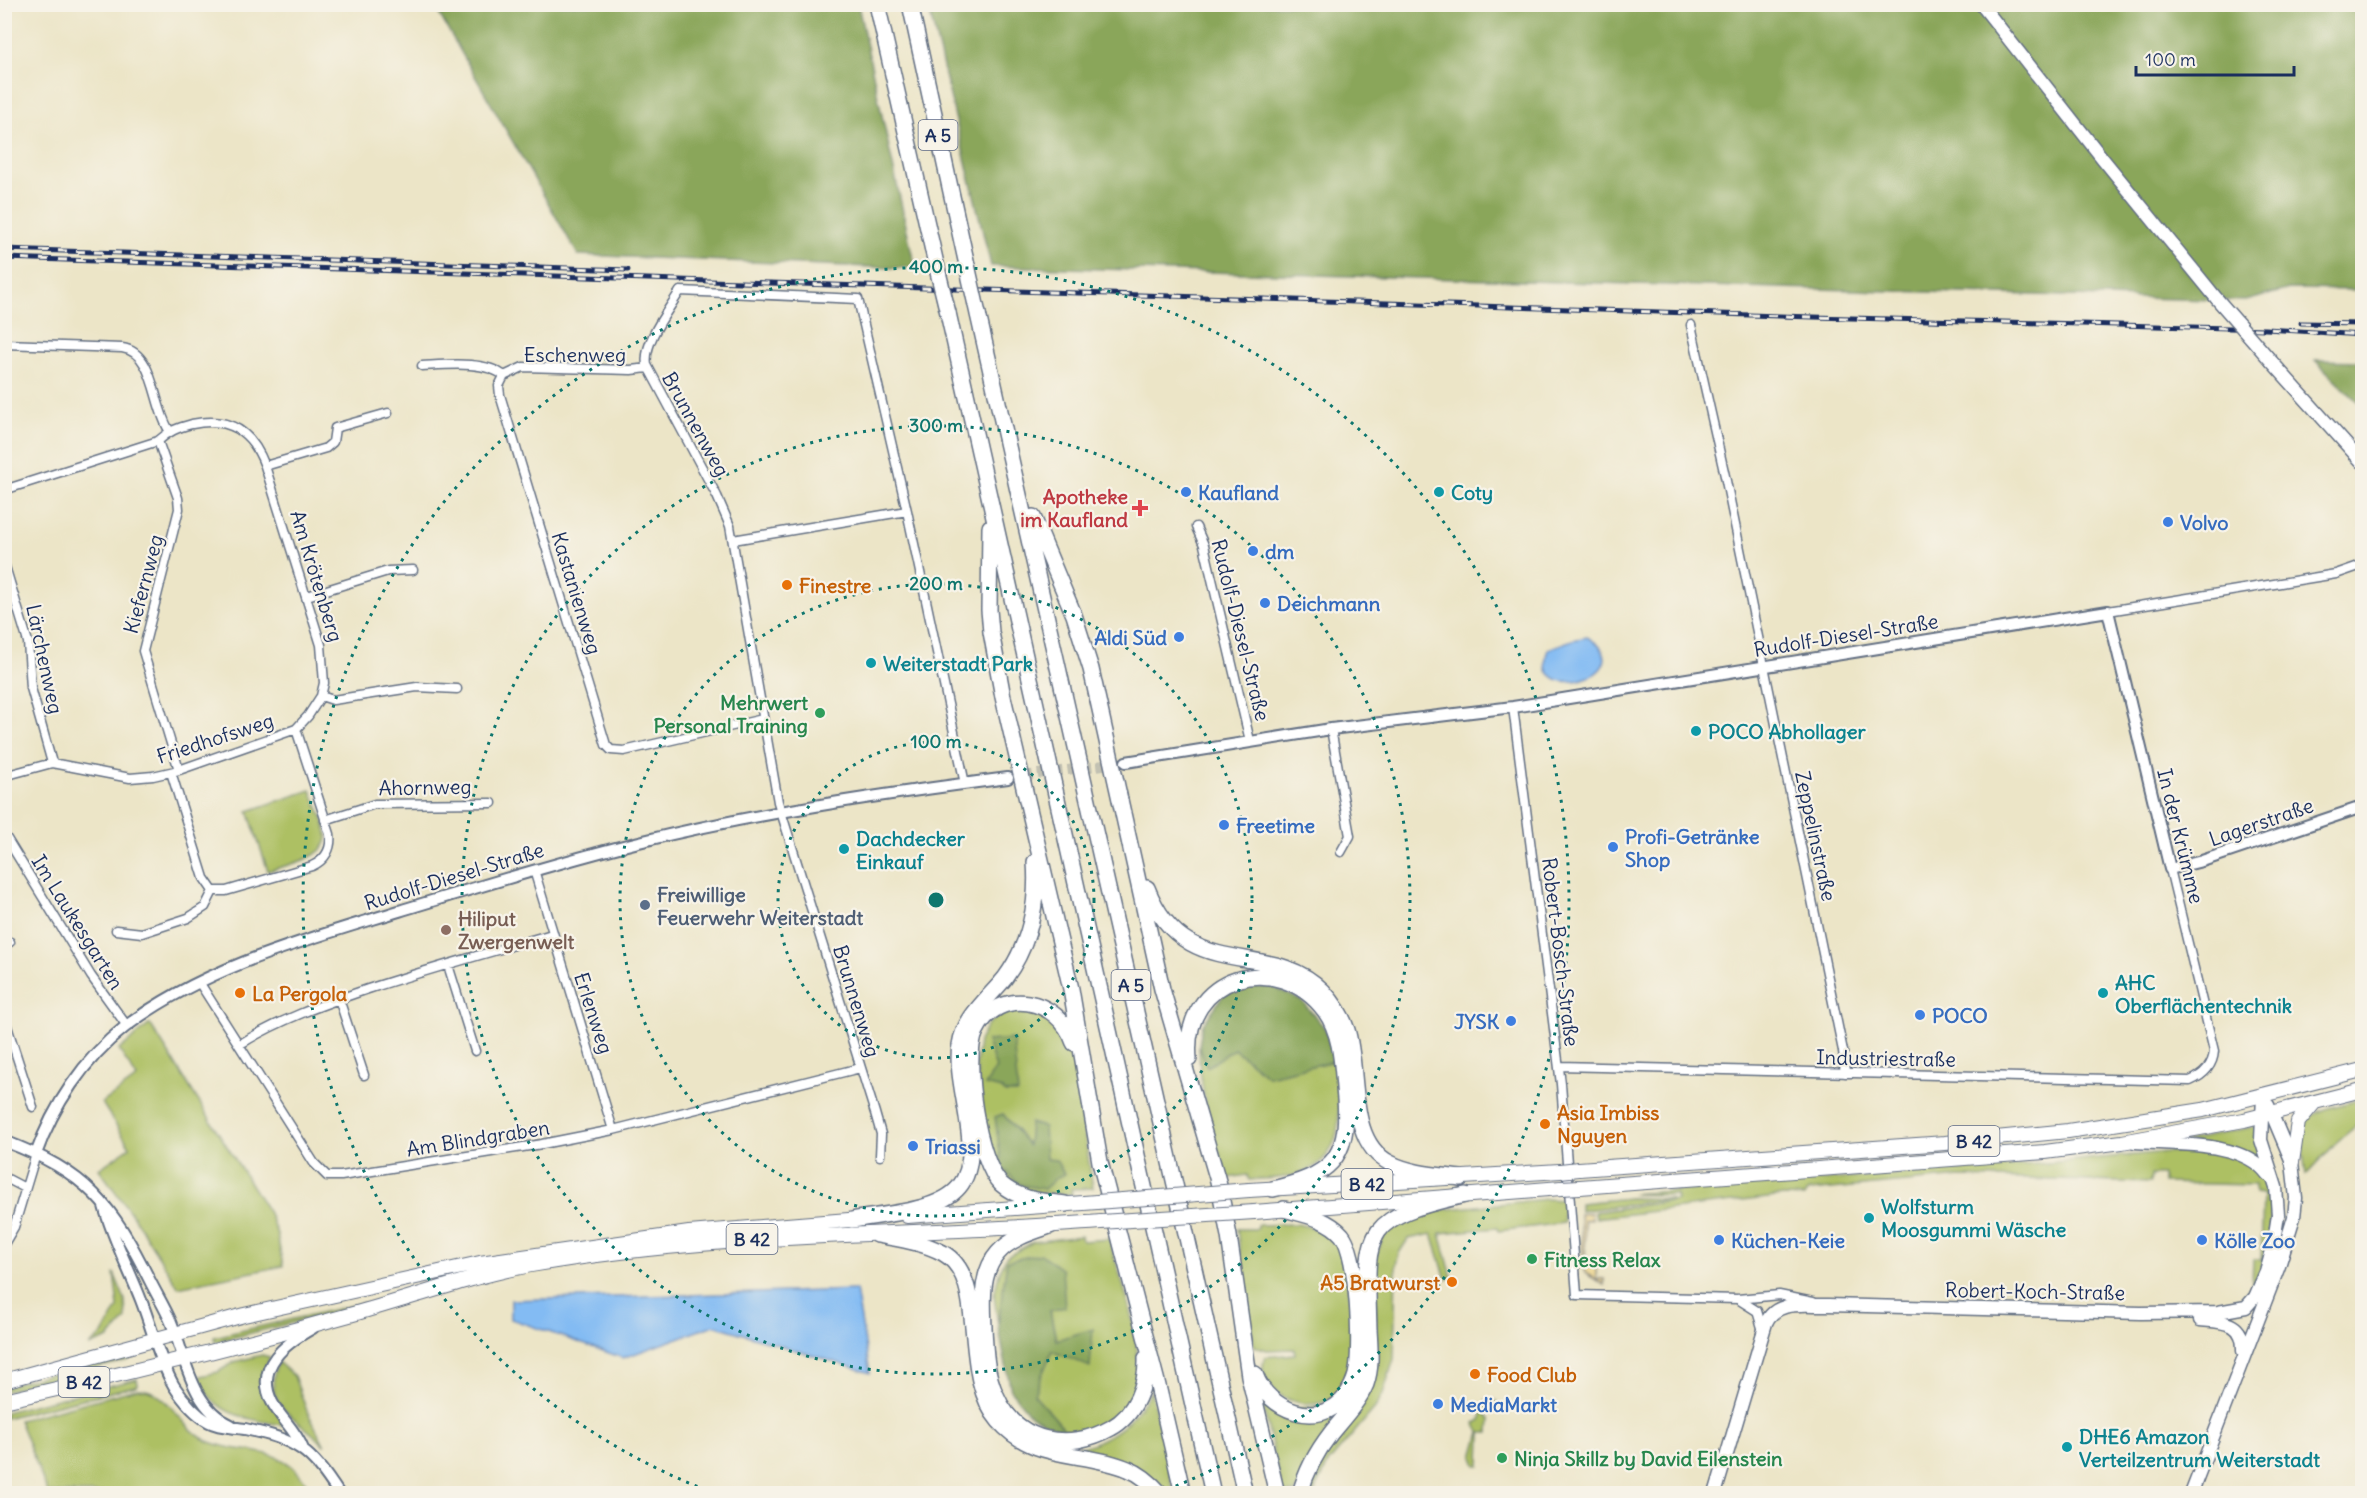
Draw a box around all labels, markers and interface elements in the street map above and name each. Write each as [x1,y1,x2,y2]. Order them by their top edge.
scale bar [2136,39,2294,77]
text: 100 m [2145,48,2196,71]
road number: A 5 [918,120,958,150]
text: 400 m [909,255,963,278]
street label: Eschenweg [524,342,626,367]
street label: Brunnenweg [657,367,735,481]
text: 300 m [909,414,963,437]
place label: Kaufland [1198,480,1279,505]
place label: Coty [1451,480,1493,505]
place label: Apotheke im Kaufland [1020,484,1128,532]
marker: Kaufland [1179,485,1193,499]
marker: Coty [1432,485,1446,499]
marker: Apotheke im Kaufland [1133,501,1147,515]
street label: Am Krötenberg [285,507,349,645]
place label: Volvo [2180,510,2228,535]
marker: Volvo [2161,515,2175,529]
street label: Kastanienweg [547,529,607,657]
street label: Kiefernweg [118,532,168,636]
street label: Rudolf-Diesel-Straße [1206,537,1276,723]
place label: dm [1265,539,1295,564]
marker: dm [1246,544,1260,558]
text: 200 m [909,572,963,595]
place label: Finestre [799,573,872,598]
marker: Finestre [780,578,794,592]
place label: Deichmann [1277,591,1381,616]
marker: Deichmann [1258,596,1272,610]
street label: Lärchenweg [21,602,69,716]
street label: Rudolf-Diesel-Straße [1752,608,1940,662]
place label: Aldi Süd [1094,625,1167,650]
marker: Aldi Süd [1172,630,1186,644]
place label: Weiterstadt Park [883,651,1033,676]
marker: Weiterstadt Park [864,656,878,670]
place label: Mehrwert Personal Training [653,690,808,738]
marker: Mehrwert Personal Training [813,706,827,720]
street label: Friedhofsweg [153,707,277,769]
place label: POCO Abhollager [1708,719,1866,744]
marker: POCO Abhollager [1689,724,1703,738]
text: 100 m [911,730,962,753]
street label: In der Krümme [2152,766,2210,906]
street label: Zeppelinstraße [1790,769,1842,903]
street label: Ahornweg [378,774,472,800]
street label: Lagerstraße [2205,792,2317,852]
place label: Freetime [1236,813,1315,838]
marker: Freetime [1217,818,1231,832]
place label: Profi-Getränke Shop [1625,824,1760,872]
place label: Dachdecker Einkauf [856,826,966,874]
street label: Rudolf-Diesel-Straße [361,837,547,915]
marker: Profi-Getränke Shop [1606,840,1620,854]
marker: Dachdecker Einkauf [837,842,851,856]
street label: Im Laukesgarten [27,850,129,994]
street label: Robert-Bosch-Straße [1537,856,1585,1048]
place label: Freiwillige Feuerwehr Weiterstadt [657,882,864,930]
centre of rings [926,890,946,910]
marker: Freiwillige Feuerwehr Weiterstadt [638,898,652,912]
place label: Hiliput Zwergenwelt [458,906,574,954]
marker: Hiliput Zwergenwelt [439,923,453,937]
street label: Brunnenweg [828,942,886,1060]
street label: Erlenweg [569,969,619,1057]
road number: A 5 [1112,970,1150,1000]
place label: AHC Oberflächentechnik [2115,970,2292,1018]
place label: La Pergola [252,981,348,1006]
marker: La Pergola [233,986,247,1000]
marker: AHC Oberflächentechnik [2096,986,2110,1000]
place label: POCO [1932,1003,1988,1028]
marker: POCO [1913,1008,1927,1022]
place label: JYSK [1454,1009,1500,1034]
marker: JYSK [1504,1014,1518,1028]
street label: Industriestraße [1816,1044,1956,1072]
place label: Asia Imbiss Nguyen [1557,1100,1659,1148]
street label: Am Blindgraben [405,1114,551,1162]
marker: Asia Imbiss Nguyen [1538,1117,1552,1131]
road number: B 42 [1948,1126,2000,1156]
place label: Triassi [925,1134,981,1159]
marker: Triassi [906,1139,920,1153]
road number: B 42 [1342,1169,1392,1199]
place label: Wolfsturm Moosgummi Wäsche [1881,1194,2067,1242]
marker: Wolfsturm Moosgummi Wäsche [1862,1211,1876,1225]
road number: B 42 [726,1224,777,1254]
place label: Küchen-Keie [1731,1228,1845,1253]
place label: Kölle Zoo [2214,1228,2295,1253]
marker: Küchen-Keie [1712,1233,1726,1247]
marker: Kölle Zoo [2195,1233,2209,1247]
place label: Fitness Relax [1544,1247,1661,1272]
marker: Fitness Relax [1525,1252,1539,1266]
place label: A5 Bratwurst [1320,1270,1440,1295]
marker: A5 Bratwurst [1445,1275,1459,1289]
street label: Robert-Koch-Straße [1945,1277,2125,1305]
place label: Food Club [1487,1362,1577,1387]
road number: B 42 [58,1367,110,1397]
marker: Food Club [1468,1367,1482,1381]
place label: MediaMarkt [1450,1392,1557,1417]
marker: MediaMarkt [1431,1397,1445,1411]
place label: DHE6 Amazon Verteilzentrum Weiterstadt [2079,1424,2320,1472]
marker: DHE6 Amazon Verteilzentrum Weiterstadt [2060,1440,2074,1454]
place label: Ninja Skillz by David Eilenstein [1514,1446,1783,1471]
marker: Ninja Skillz by David Eilenstein [1495,1451,1509,1465]

